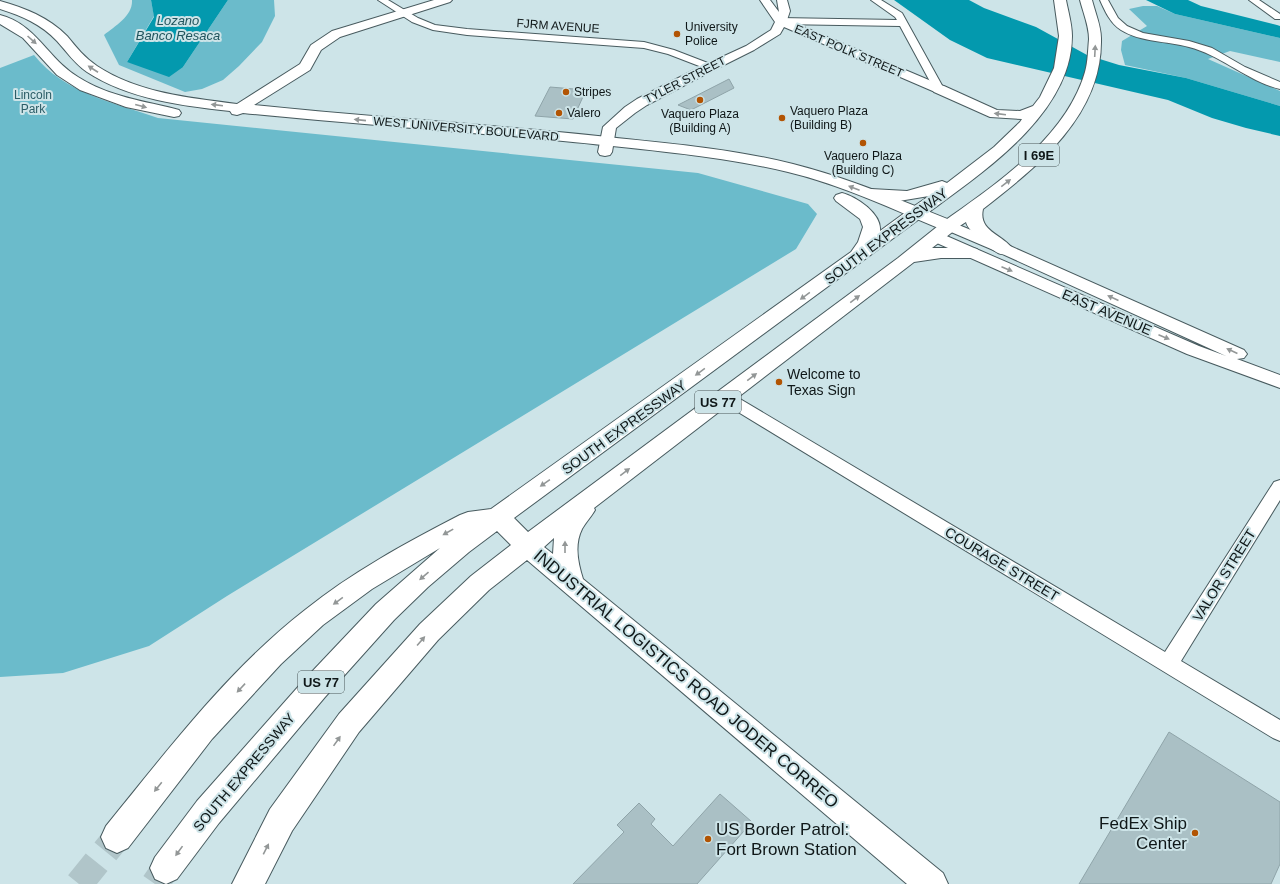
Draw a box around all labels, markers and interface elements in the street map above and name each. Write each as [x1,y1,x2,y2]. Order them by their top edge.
water label: Lozano Banco Resaca [136,13,220,43]
street label: FJRM AVENUE [516,16,600,36]
place label: University Police [685,20,738,48]
street label: EAST POLK STREET [792,22,906,81]
marker: University Police [672,29,682,39]
one-way arrow [27,36,38,45]
one-way arrow [1092,45,1099,57]
street label: TYLER STREET [642,53,729,107]
one-way arrow [87,65,99,72]
place label: Stripes [574,85,611,99]
marker: Stripes [561,87,571,97]
park label: Lincoln Park [14,88,52,116]
marker: Vaquero Plaza (Building A) [695,95,705,105]
one-way arrow [211,102,223,108]
one-way arrow [135,103,147,109]
place label: Vaquero Plaza (Building B) [790,104,868,132]
place label: Valero [567,106,601,120]
place label: Vaquero Plaza (Building A) [661,107,739,135]
marker: Valero [554,108,564,118]
one-way arrow [994,111,1007,117]
marker: Vaquero Plaza (Building B) [777,113,787,123]
street label: WEST UNIVERSITY BOULEVARD [373,114,560,144]
one-way arrow [354,117,366,123]
marker: Vaquero Plaza (Building C) [858,138,868,148]
road number: I 69E [1019,144,1059,166]
place label: Vaquero Plaza (Building C) [824,149,902,177]
one-way arrow [1001,179,1012,188]
street label: SOUTH EXPRESSWAY [822,184,951,287]
one-way arrow [847,184,859,190]
one-way arrow [1001,266,1012,272]
street label: EAST AVENUE [1060,286,1154,338]
one-way arrow [800,292,810,300]
one-way arrow [850,294,861,303]
one-way arrow [1108,295,1119,301]
one-way arrow [1159,335,1171,341]
one-way arrow [1226,348,1237,354]
place label: Welcome to Texas Sign [787,366,861,398]
one-way arrow [694,368,705,376]
one-way arrow [746,373,757,381]
street label: SOUTH EXPRESSWAY [559,376,690,477]
marker: Welcome to Texas Sign [774,377,784,387]
road number: US 77 [695,391,741,413]
one-way arrow [620,468,631,476]
one-way arrow [540,479,550,487]
street label: COURAGE STREET [942,524,1062,605]
street label: VALOR STREET [1189,526,1259,624]
one-way arrow [442,529,454,535]
one-way arrow [562,540,568,553]
street label: INDUSTRIAL LOGISTICS ROAD JODER CORREO [530,546,842,812]
one-way arrow [418,572,429,581]
one-way arrow [332,597,343,605]
one-way arrow [416,637,425,646]
road number: US 77 [298,671,344,693]
one-way arrow [237,683,246,693]
street label: SOUTH EXPRESSWAY [190,709,299,834]
one-way arrow [333,735,341,746]
one-way arrow [153,781,162,792]
place label: FedEx Ship Center [1099,814,1187,853]
place label: US Border Patrol: Fort Brown Station [716,820,857,859]
marker: FedEx Ship Center [1190,828,1200,838]
marker: US Border Patrol: Fort Brown Station [703,834,713,844]
one-way arrow [263,844,269,855]
one-way arrow [175,845,183,856]

